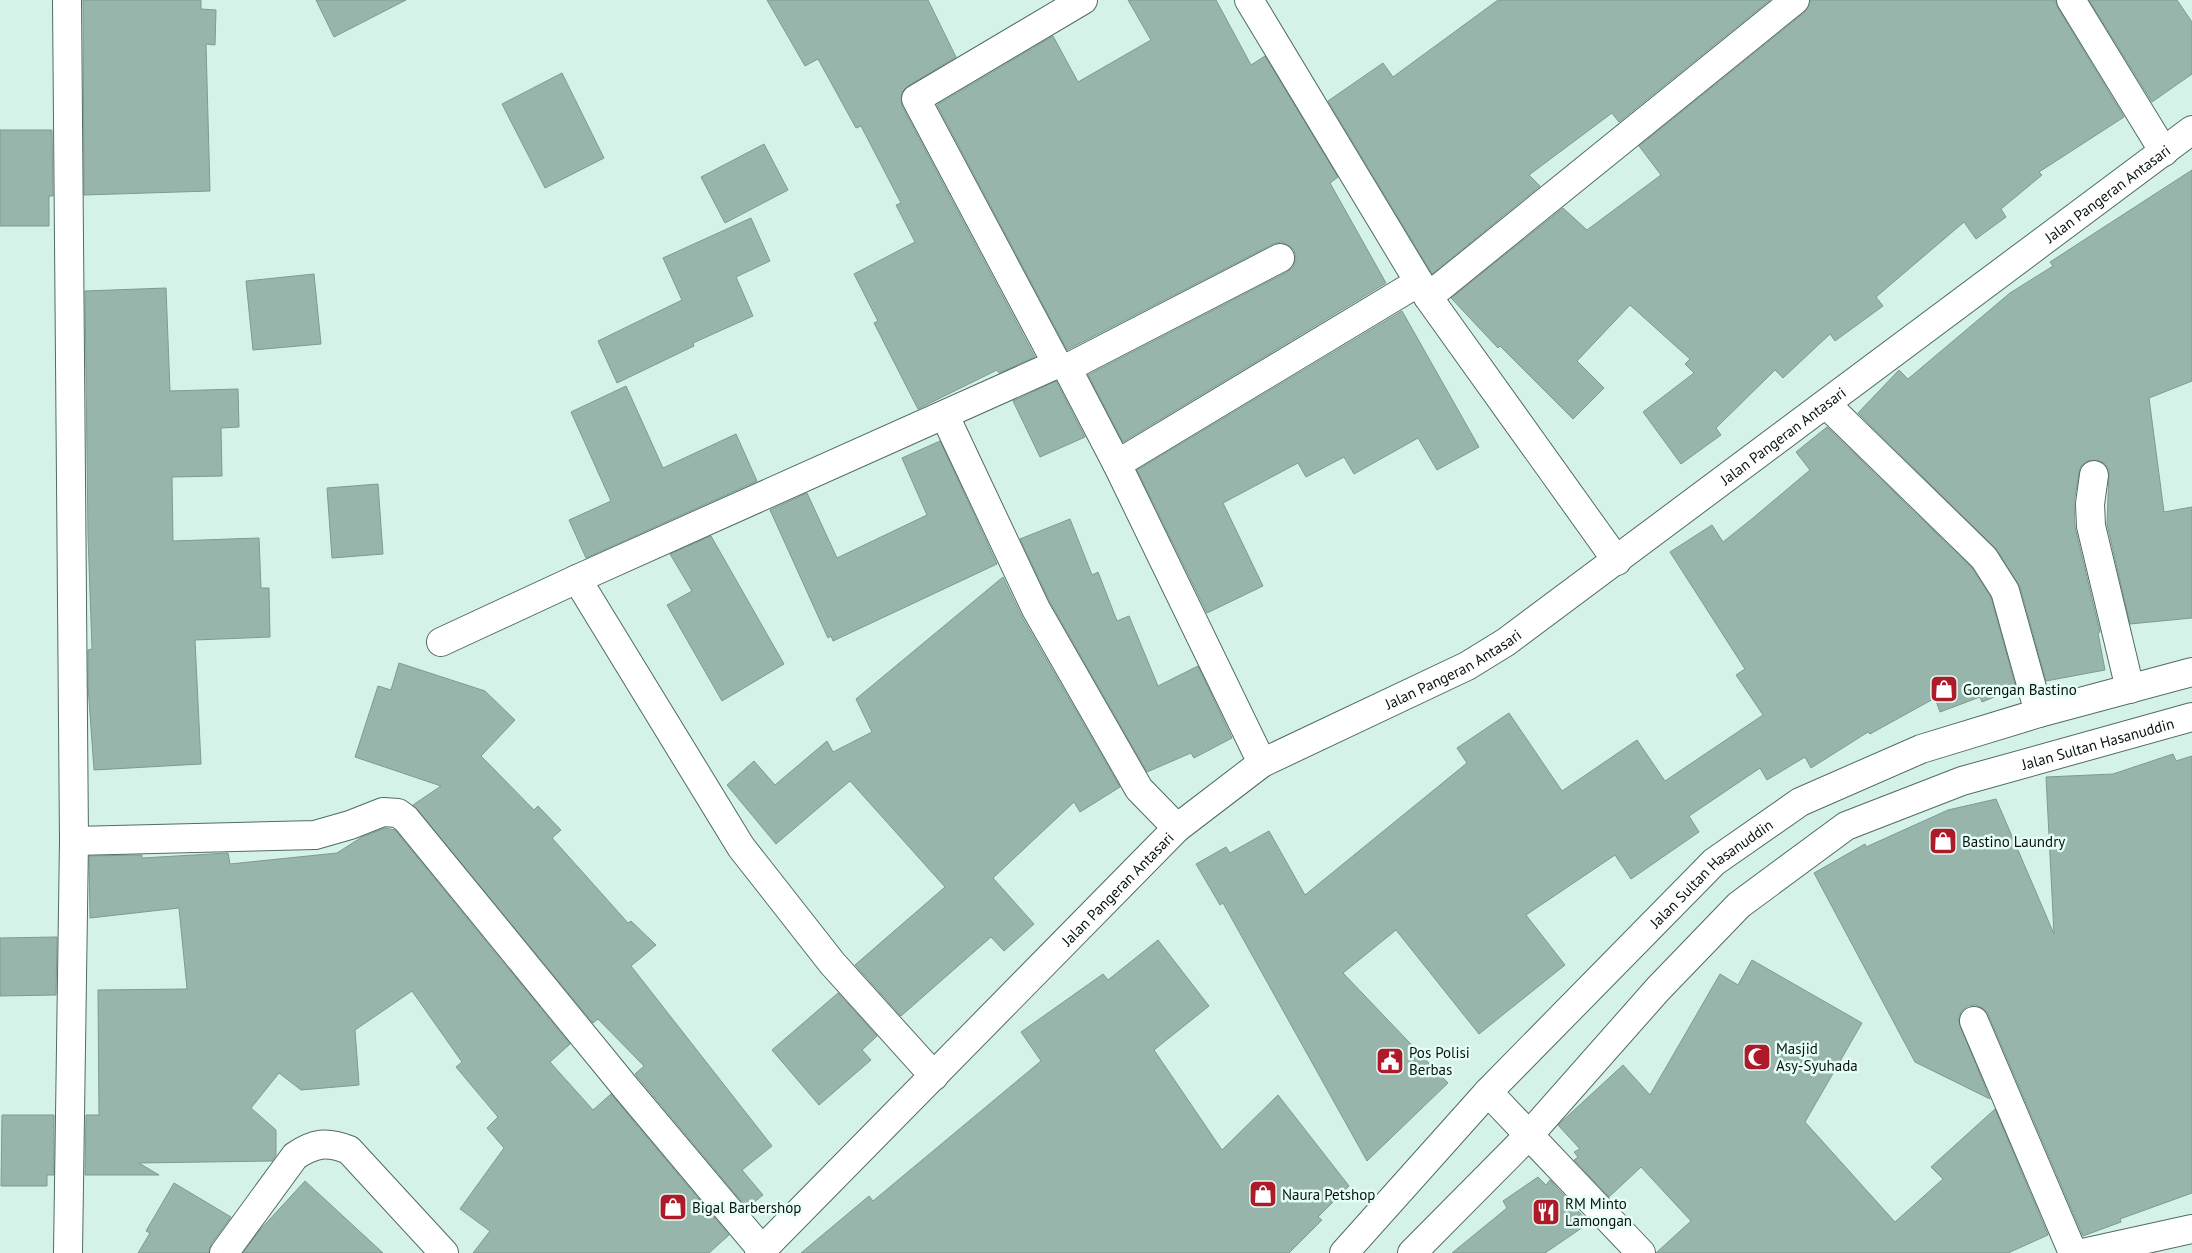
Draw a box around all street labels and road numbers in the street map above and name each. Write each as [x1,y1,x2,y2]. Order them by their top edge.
street label: Jalan Pangeran Antasari [2040,140,2174,247]
street label: Jalan Pangeran Antasari [1715,382,1849,489]
street label: Jalan Pangeran Antasari [1381,625,1525,713]
street label: Jalan Sultan Hasanuddin [2019,713,2176,774]
street label: Jalan Sultan Hasanuddin [1645,815,1776,932]
street label: Jalan Pangeran Antasari [1057,828,1177,950]

